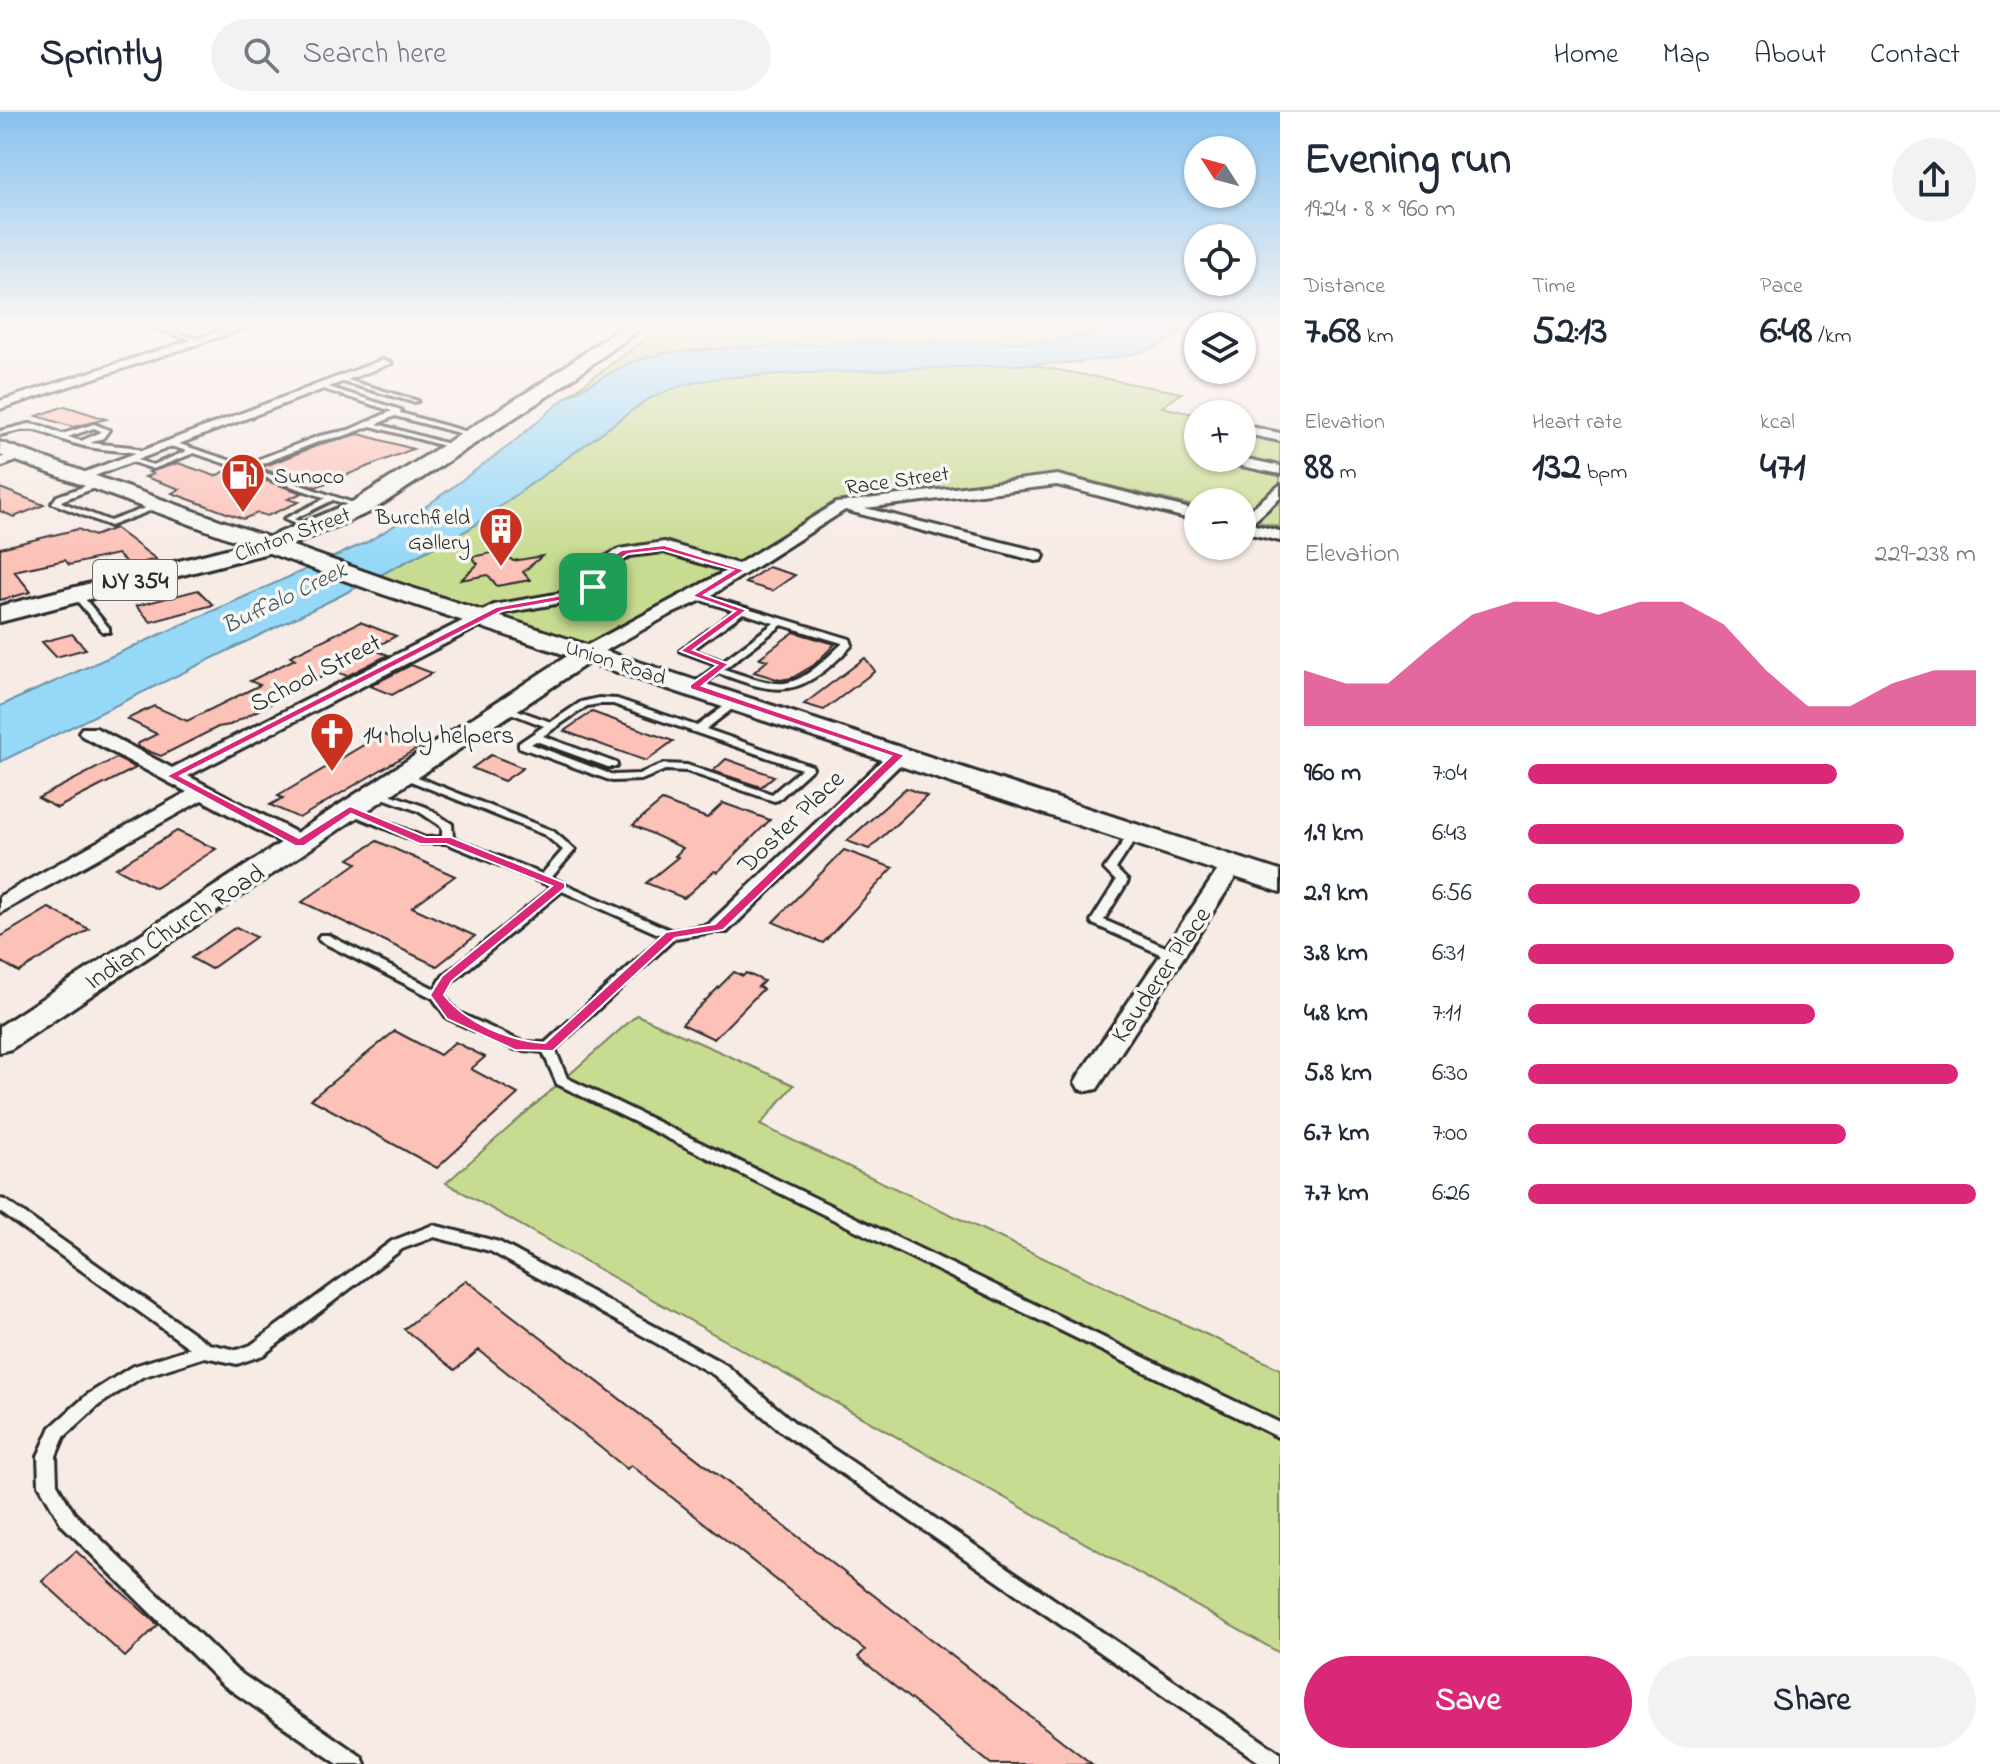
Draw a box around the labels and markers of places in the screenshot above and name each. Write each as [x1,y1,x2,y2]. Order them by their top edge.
fuel station icon: Sunoco [219,451,267,514]
place label: Sunoco [274,462,344,494]
place label: Burchfield Gallery [375,503,470,561]
building icon: Burchfield Gallery [477,505,525,568]
pin [559,553,627,621]
church icon: 14 holy helpers [308,710,356,773]
place label: 14 holy helpers [363,718,514,756]

